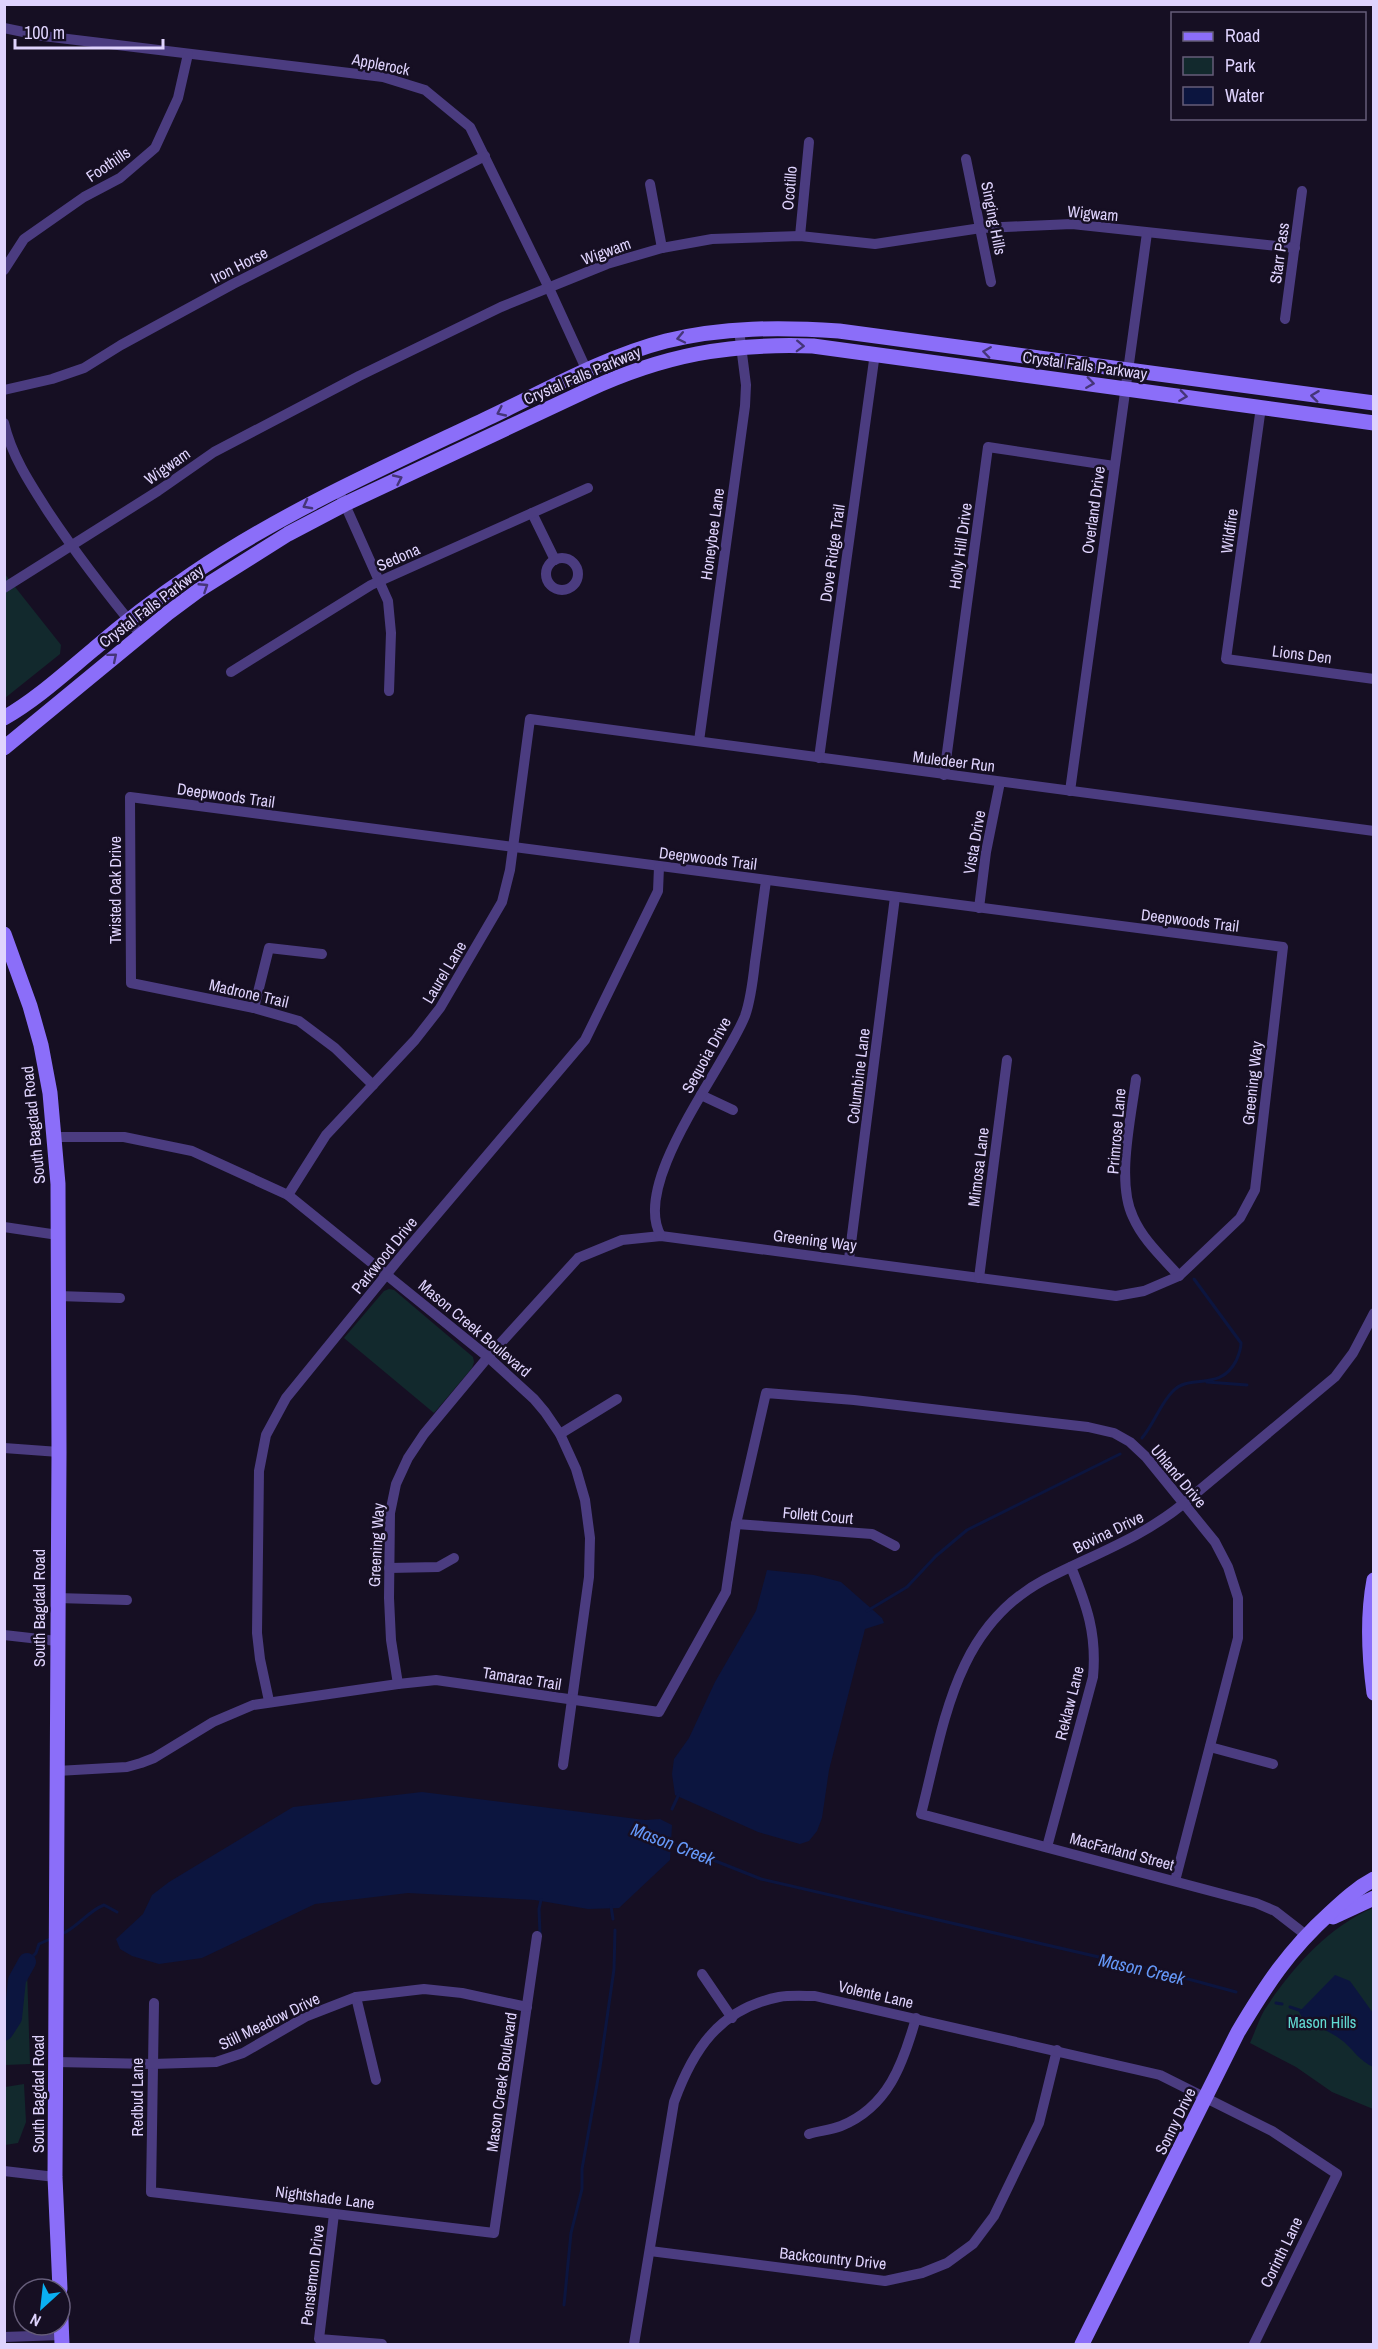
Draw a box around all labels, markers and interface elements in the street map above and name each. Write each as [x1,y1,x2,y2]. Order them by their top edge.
scale bar [15,12,164,50]
legend [1171,12,1366,120]
text: 100 m [24,20,65,45]
text: Road [1225,23,1260,48]
street label: Applerock [349,47,412,80]
text: Park [1225,53,1256,78]
text: Water [1225,83,1264,108]
street label: Foothills [82,141,134,187]
street label: Ocotillo [776,165,802,211]
street label: Singing Hills [976,179,1012,257]
street label: Wigwam [1067,200,1119,226]
street label: Starr Pass [1264,221,1294,285]
street label: Wigwam [578,232,634,270]
street label: Iron Horse [207,241,271,289]
one-way arrow [676,331,686,344]
one-way arrow [795,339,804,352]
street label: Crystal Falls Parkway [520,340,644,410]
street label: Crystal Falls Parkway [1021,345,1149,385]
one-way arrow [982,346,991,358]
one-way arrow [1085,377,1095,389]
one-way arrow [1179,390,1188,402]
one-way arrow [1311,390,1320,402]
one-way arrow [497,404,508,416]
street label: Wigwam [140,442,194,490]
street label: Overland Drive [1076,465,1110,555]
one-way arrow [392,475,403,487]
street label: Honeybee Lane [695,487,729,581]
one-way arrow [302,498,313,509]
street label: Holly Hill Drive [943,502,977,590]
street label: Dove Ridge Trail [814,503,850,603]
street label: Wildfire [1215,507,1243,555]
street label: Sedona [373,537,424,576]
street label: Crystal Falls Parkway [94,559,208,653]
one-way arrow [197,584,208,595]
street label: Lions Den [1271,639,1333,669]
one-way arrow [106,653,117,664]
street label: Muledeer Run [912,745,996,777]
street label: Deepwoods Trail [176,777,276,813]
street label: Vista Drive [958,808,990,876]
street label: Twisted Oak Drive [104,836,126,944]
street label: Deepwoods Trail [658,841,758,875]
street label: Deepwoods Trail [1140,903,1240,937]
street label: Laurel Lane [417,937,471,1007]
street label: Madrone Trail [207,973,291,1013]
street label: Sequoia Drive [676,1013,736,1097]
street label: Columbine Lane [841,1027,875,1125]
street label: Greening Way [1237,1040,1267,1126]
street label: South Bagdad Road [16,1065,50,1185]
street label: Primrose Lane [1101,1087,1131,1175]
street label: Mimosa Lane [962,1126,994,1208]
street label: Parkwood Drive [346,1212,422,1298]
street label: Greening Way [772,1224,859,1256]
street label: Mason Creek Boulevard [414,1274,536,1382]
street label: Uhland Drive [1146,1440,1212,1512]
street label: Follett Court [782,1501,855,1529]
street label: Greening Way [363,1502,389,1588]
street label: Bovina Drive [1069,1505,1147,1559]
street label: South Bagdad Road [28,1549,50,1667]
street label: Tamarac Trail [481,1661,563,1695]
street label: Reklaw Lane [1049,1664,1089,1742]
water label: Mason Creek [628,1817,719,1872]
street label: MacFarland Street [1067,1826,1177,1876]
water label: Mason Creek [1096,1947,1188,1991]
street label: Volente Lane [836,1975,916,2013]
street label: Still Meadow Drive [215,1987,323,2055]
street label: Mason Creek Boulevard [480,2011,522,2153]
park label: Mason Hills [1288,2011,1356,2033]
street label: South Bagdad Road [27,2035,49,2153]
street label: Redbud Lane [126,2058,148,2136]
street label: Sonny Drive [1149,2084,1201,2158]
street label: Nightshade Lane [274,2180,376,2214]
street label: Corinth Lane [1254,2213,1308,2291]
street label: Penstemon Drive [295,2223,329,2327]
street label: Backcountry Drive [779,2241,887,2275]
north arrow [12,2277,72,2337]
text: N [26,2308,44,2332]

